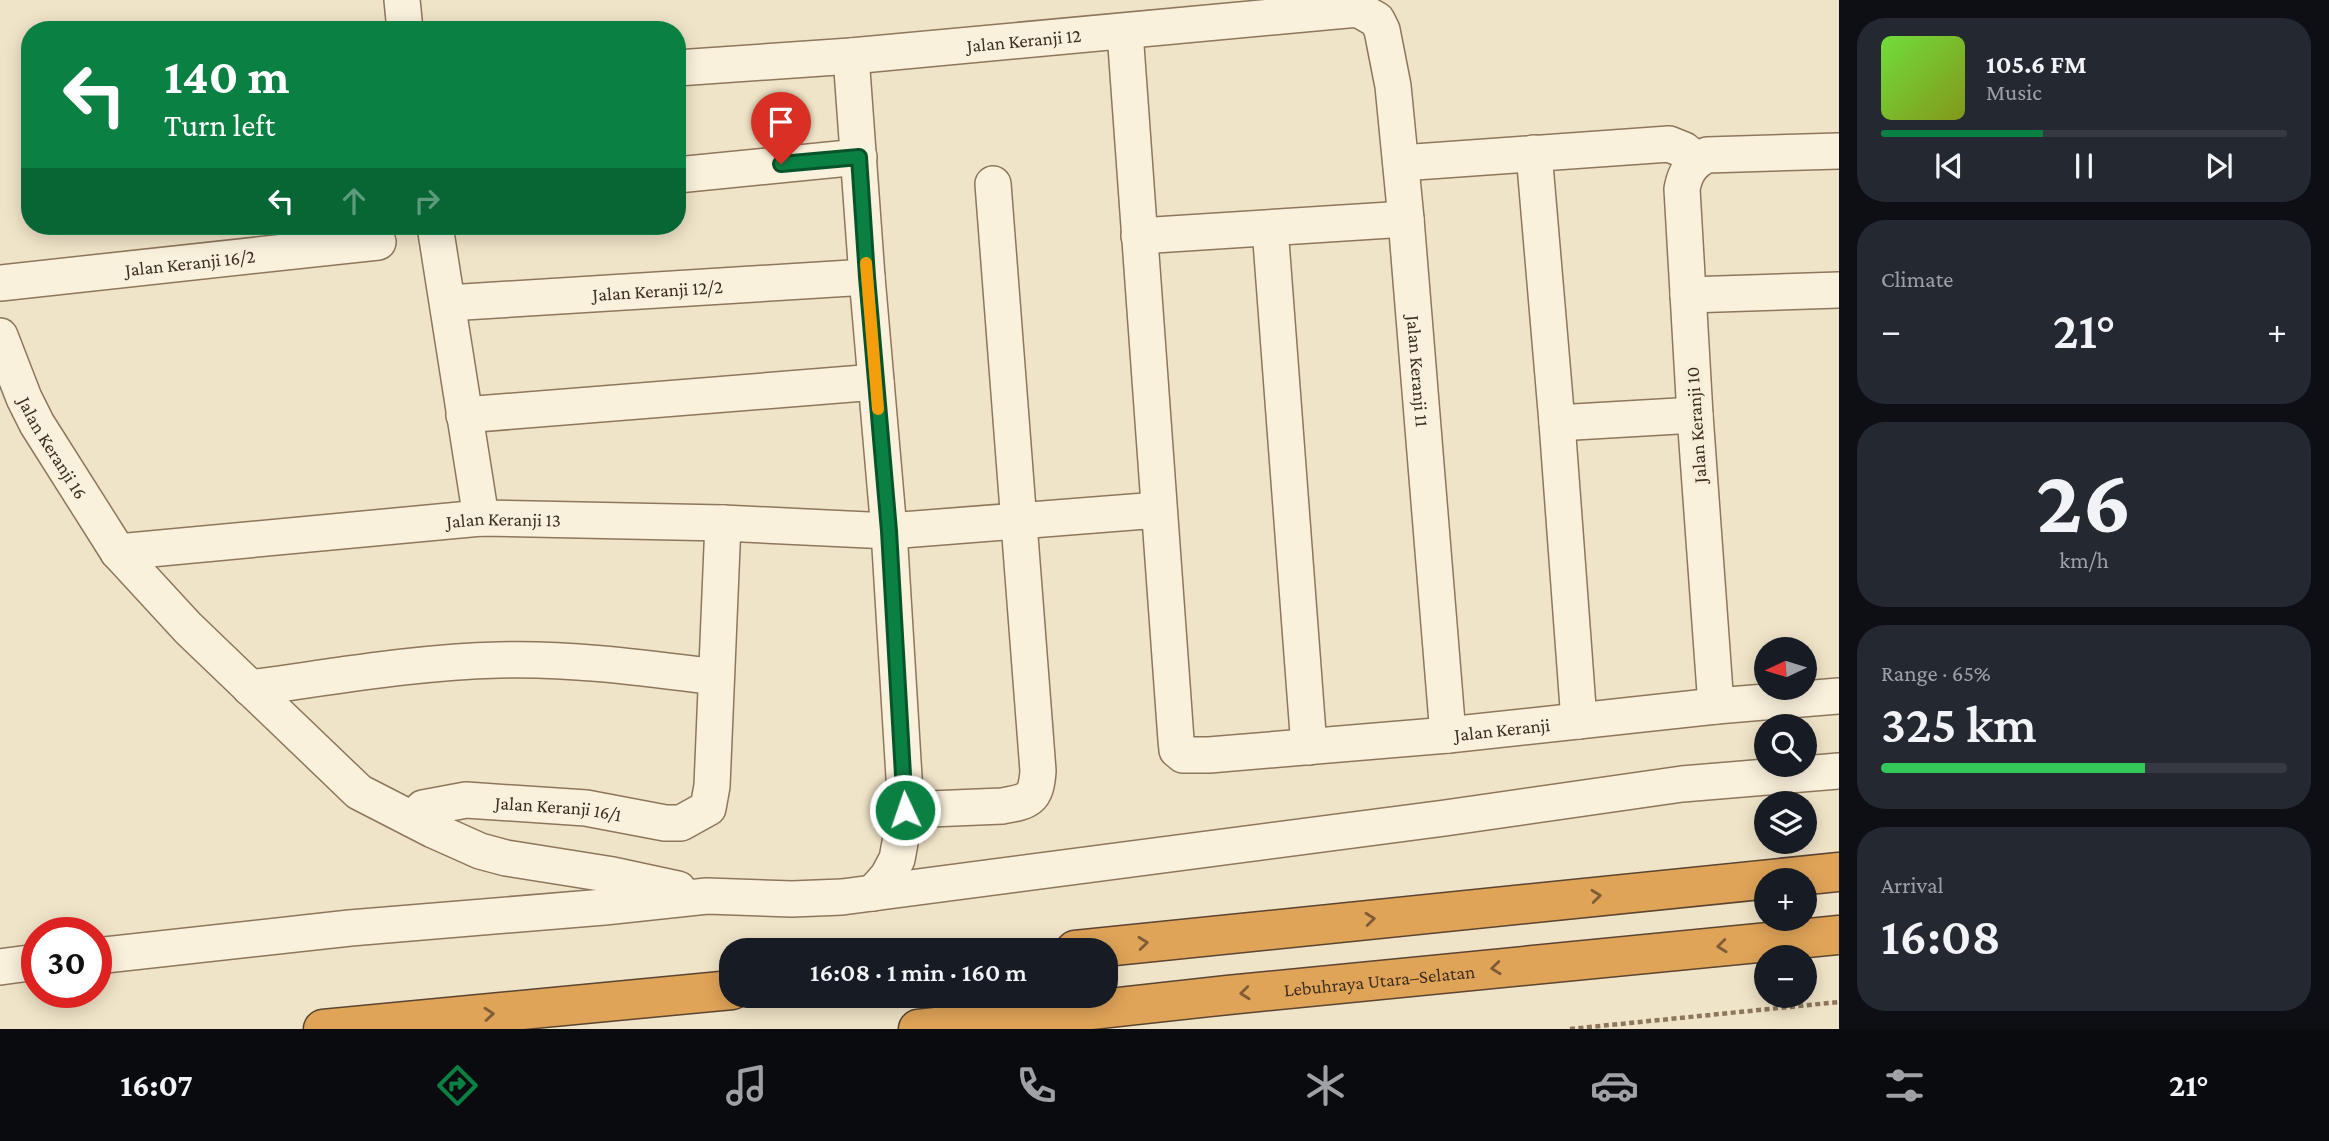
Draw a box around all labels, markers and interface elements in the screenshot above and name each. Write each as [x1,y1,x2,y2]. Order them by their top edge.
street label: Jalan Keranji 12 [964,24,1082,56]
icon: left [49,49,140,140]
text: 140 m [164,49,289,104]
text: 105.6 FM [1986,50,2087,79]
text: Music [1986,79,2042,105]
pin [751,92,811,164]
icon: arrive [762,103,800,141]
text: Turn left [164,107,275,143]
icon: previous [1930,147,1968,185]
icon: pause [2065,147,2103,185]
icon: next [2200,147,2238,185]
icon: left [262,182,300,220]
icon: ahead [335,182,373,220]
icon: right [408,182,446,220]
street label: Jalan Keranji 16/2 [122,245,256,280]
text: Climate [1881,266,1953,292]
street label: Jalan Keranji 12/2 [590,275,723,305]
text: 21° [2053,301,2115,359]
text: − [1881,309,1901,351]
text: + [2267,309,2287,351]
street label: Jalan Keranji 11 [1403,312,1433,428]
street label: Jalan Keranji 10 [1681,366,1712,486]
street label: Jalan Keranji 16 [14,391,92,503]
text: 26 [2036,450,2132,552]
street label: Jalan Keranji 13 [443,507,561,532]
text: km/h [2059,547,2109,573]
north arrow [1754,637,1816,700]
map controls [1754,637,1817,1008]
text: Range · 65% [1881,660,1991,686]
text: 325 km [1881,695,2037,753]
street label: Jalan Keranji [1451,714,1551,745]
button: search [1754,714,1817,777]
position arrow [868,773,942,847]
street label: Jalan Keranji 16/1 [492,791,624,825]
button: layers [1754,791,1817,854]
button: + [1754,868,1817,931]
text: Arrival [1881,872,1944,898]
one-way arrow [1590,888,1602,903]
text: 16:08 [1881,907,2001,965]
one-way arrow [1364,912,1375,927]
speed limit sign: 30 [21,917,112,1008]
one-way arrow [1138,936,1149,951]
one-way arrow [1716,938,1727,953]
button: − [1754,945,1817,1008]
text: 16:08 · 1 min · 160 m [810,958,1027,987]
street label: Lebuhraya Utara–Selatan [1283,960,1476,1000]
one-way arrow [1490,960,1501,975]
one-way arrow [1239,985,1250,1000]
one-way arrow [484,1007,495,1022]
icon: directions [433,1061,482,1110]
icon: music [722,1061,771,1110]
icon: phone [1012,1061,1061,1110]
icon: climate [1301,1061,1350,1110]
icon: car [1590,1061,1639,1110]
icon: filters [1880,1061,1929,1110]
text: 16:07 [120,1067,193,1103]
text: 21° [2169,1067,2209,1103]

